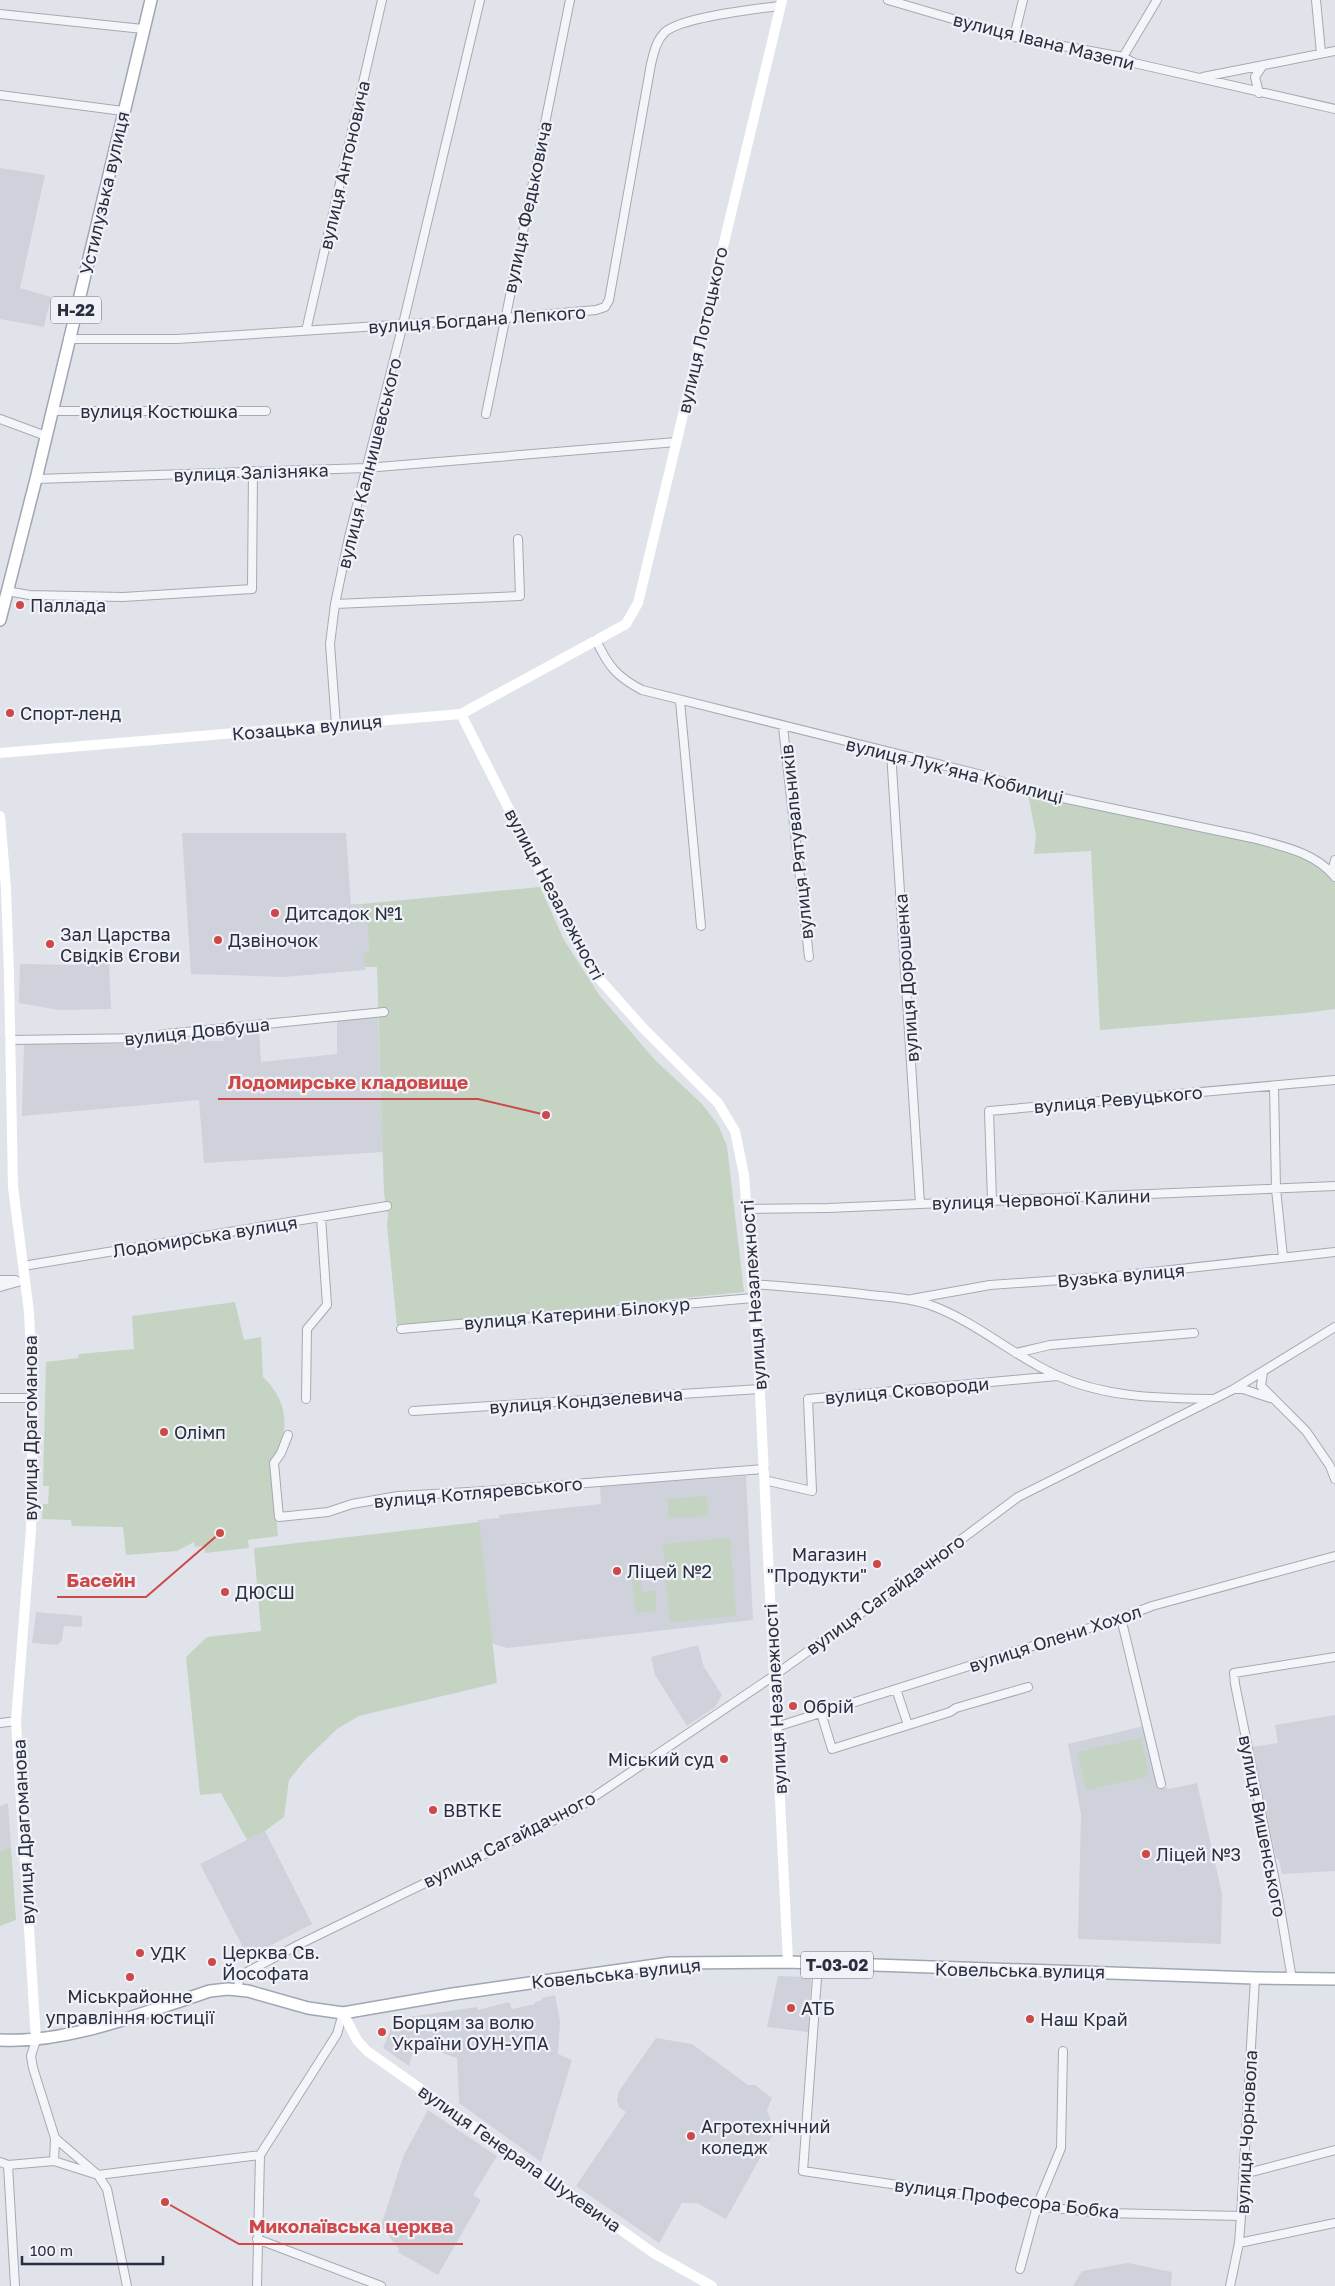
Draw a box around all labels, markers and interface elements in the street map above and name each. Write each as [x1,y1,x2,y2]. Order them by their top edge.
street label: вулиця Івана Мазепи [951,8,1137,74]
street label: вулиця Антоновича [314,78,374,252]
street label: Устилузька вулиця [74,109,134,277]
street label: вулиця Федьковича [498,119,556,295]
street label: вулиця Лотоцького [672,245,732,415]
road number: Н-22 [51,296,101,324]
street label: вулиця Богдана Лепкого [367,300,587,338]
street label: вулиця Калнишевського [332,355,406,571]
street label: вулиця Костюшка [80,400,238,422]
street label: вулиця Залізняка [173,458,329,486]
place label: Паллада [30,594,106,616]
marker: Паллада [14,599,26,611]
place label: Спорт-ленд [20,702,121,724]
marker: Спорт-ленд [4,707,16,719]
street label: Козацька вулиця [231,709,383,745]
street label: вулиця Лукʼяна Кобилиці [844,732,1066,808]
street label: вулиця Рятувальників [775,743,817,941]
street label: вулиця Незалежності [500,804,610,984]
street label: вулиця Дорошенка [889,893,923,1063]
place label: Дитсадок №1 [285,902,403,924]
marker: Дитсадок №1 [269,907,281,919]
place label: Зал Царства Свідків Єгови [60,923,180,966]
place label: Дзвіночок [228,929,318,951]
marker: Дзвіночок [212,934,224,946]
marker: Зал Царства Свідків Єгови [44,938,56,950]
street label: вулиця Довбуша [123,1012,271,1050]
callout: Лодомирське кладовище [218,1065,478,1099]
text: Лодомирське кладовище [228,1070,468,1093]
street label: вулиця Ревуцького [1033,1081,1203,1117]
street label: вулиця Червоної Калини [931,1184,1151,1214]
street label: вулиця Незалежності [735,1199,771,1391]
street label: Лодомирська вулиця [111,1211,299,1261]
street label: Вузька вулиця [1056,1258,1186,1292]
street label: вулиця Катерини Білокур [463,1292,691,1334]
street label: вулиця Драгоманова [19,1335,41,1521]
street label: вулиця Сковороди [824,1372,990,1408]
street label: вулиця Кондзелевича [488,1382,684,1418]
place label: Олімп [174,1421,226,1443]
marker: Олімп [158,1426,170,1438]
street label: вулиця Котляревського [373,1472,583,1512]
street label: вулиця Сагайдачного [801,1529,969,1659]
place label: Магазин "Продукти" [767,1543,867,1586]
marker: Магазин "Продукти" [871,1558,883,1570]
place label: Ліцей №2 [627,1560,712,1582]
callout: Басейн [57,1563,146,1597]
marker: Ліцей №2 [611,1565,623,1577]
text: Басейн [66,1568,136,1591]
place label: ДЮСШ [235,1581,295,1603]
marker: ДЮСШ [219,1586,231,1598]
street label: вулиця Олени Хохол [966,1600,1144,1676]
street label: вулиця Незалежності [759,1603,791,1795]
place label: Обрій [803,1695,854,1717]
marker: Обрій [787,1700,799,1712]
street label: вулиця Вишенського [1235,1733,1291,1919]
street label: вулиця Драгоманова [7,1739,39,1925]
place label: Міський суд [608,1748,714,1770]
marker: Міський суд [718,1753,730,1765]
street label: вулиця Сагайдачного [419,1786,599,1892]
place label: ВВТКЕ [443,1799,502,1821]
marker: ВВТКЕ [427,1804,439,1816]
place label: Ліцей №3 [1156,1843,1241,1865]
marker: Ліцей №3 [1140,1848,1152,1860]
place label: Церква Св. Йософата [222,1941,320,1984]
place label: УДК [150,1942,187,1964]
marker: УДК [134,1947,146,1959]
road number: Т-03-02 [801,1952,873,1978]
street label: Ковельська вулиця [530,1953,702,1993]
marker: Церква Св. Йософата [206,1956,218,1968]
street label: Ковельська вулиця [935,1958,1105,1982]
marker: Міськрайонне управління юстиції [124,1971,136,1983]
place label: Міськрайонне управління юстиції [46,1985,216,2028]
place label: АТБ [801,1997,835,2019]
marker: АТБ [785,2002,797,2014]
place label: Наш Край [1040,2008,1128,2030]
place label: Борцям за волю України ОУН-УПА [392,2011,549,2054]
marker: Наш Край [1024,2013,1036,2025]
marker: Борцям за волю України ОУН-УПА [376,2026,388,2038]
street label: вулиця Чорновола [1231,2049,1261,2215]
street label: вулиця Генерала Шухевича [414,2079,626,2237]
place label: Агротехнічний коледж [701,2115,830,2158]
marker: Агротехнічний коледж [685,2130,697,2142]
street label: вулиця Професора Бобка [893,2173,1121,2223]
callout: Миколаївська церква [239,2210,463,2244]
text: Миколаївська церква [249,2214,453,2237]
scale bar [22,2234,164,2266]
text: 100 m [30,2241,73,2259]

